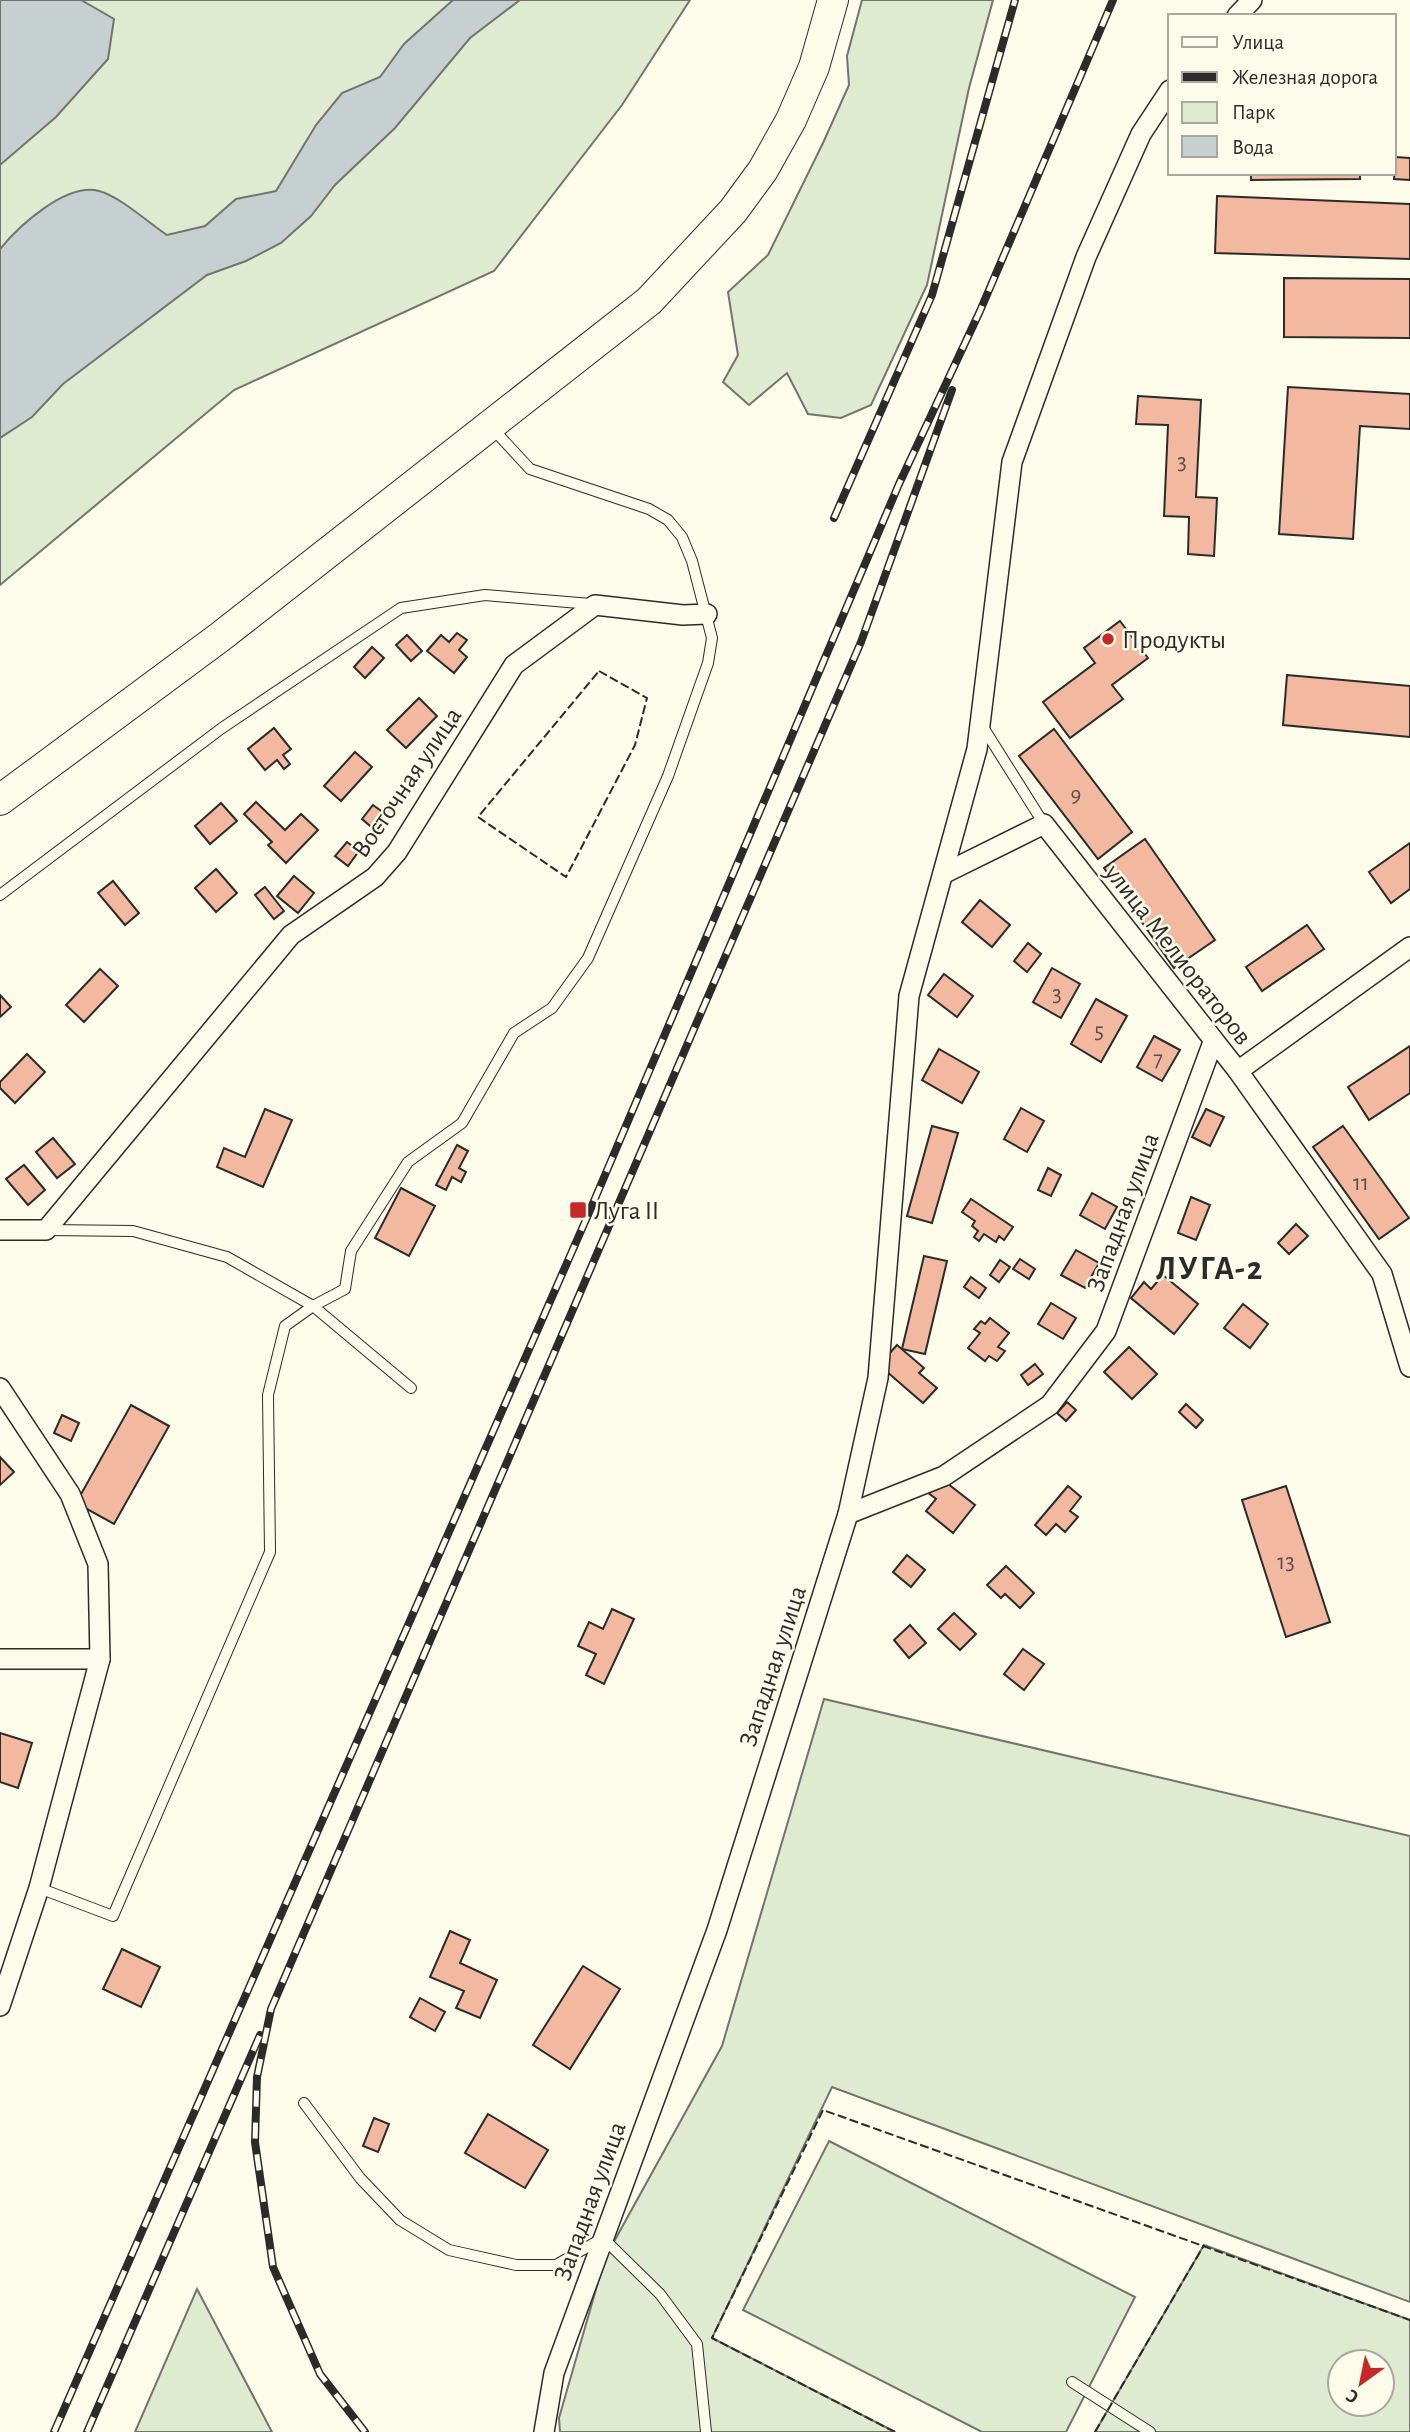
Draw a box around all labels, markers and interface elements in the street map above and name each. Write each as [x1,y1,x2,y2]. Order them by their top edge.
legend [1168,14,1396,175]
text: Улица [1232,32,1285,53]
text: Железная дорога [1232,67,1379,88]
text: Парк [1232,102,1276,123]
text: Вода [1232,137,1274,158]
house number: 3 [1177,451,1187,474]
place label: Продукты [1122,627,1226,653]
marker: Продукты [1100,631,1116,647]
street label: Восточная улица [347,703,467,862]
house number: 9 [1071,784,1081,807]
street label: улица Мелиораторов [1099,859,1257,1050]
house number: 3 [1052,983,1062,1006]
house number: 5 [1094,1020,1104,1043]
house number: 7 [1153,1048,1163,1071]
street label: Западная улица [1082,1129,1164,1295]
house number: 11 [1353,1172,1369,1195]
place label: Луга II [594,1198,659,1224]
marker: Луга II [568,1200,588,1220]
district label: ЛУГА-2 [1156,1253,1264,1286]
house number: 13 [1277,1551,1295,1574]
street label: Западная улица [735,1583,811,1750]
street label: Западная улица [549,2118,631,2284]
north arrow [1326,2348,1396,2418]
text: С [1343,2385,1362,2407]

